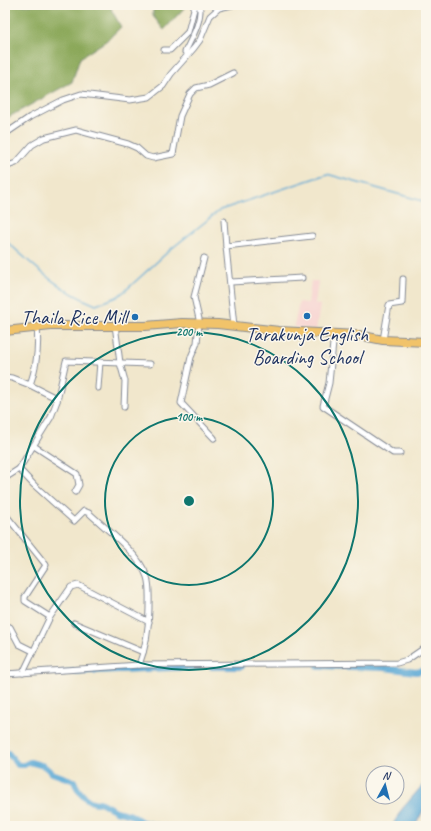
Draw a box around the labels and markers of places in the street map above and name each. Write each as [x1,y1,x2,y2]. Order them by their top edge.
place label: Thaila Rice Mill [21,305,131,330]
marker: Tarakunja English Boarding School [302,311,312,321]
marker: Thaila Rice Mill [130,312,140,322]
place label: Tarakunja English Boarding School [246,322,369,370]
centre of rings [182,494,196,508]

